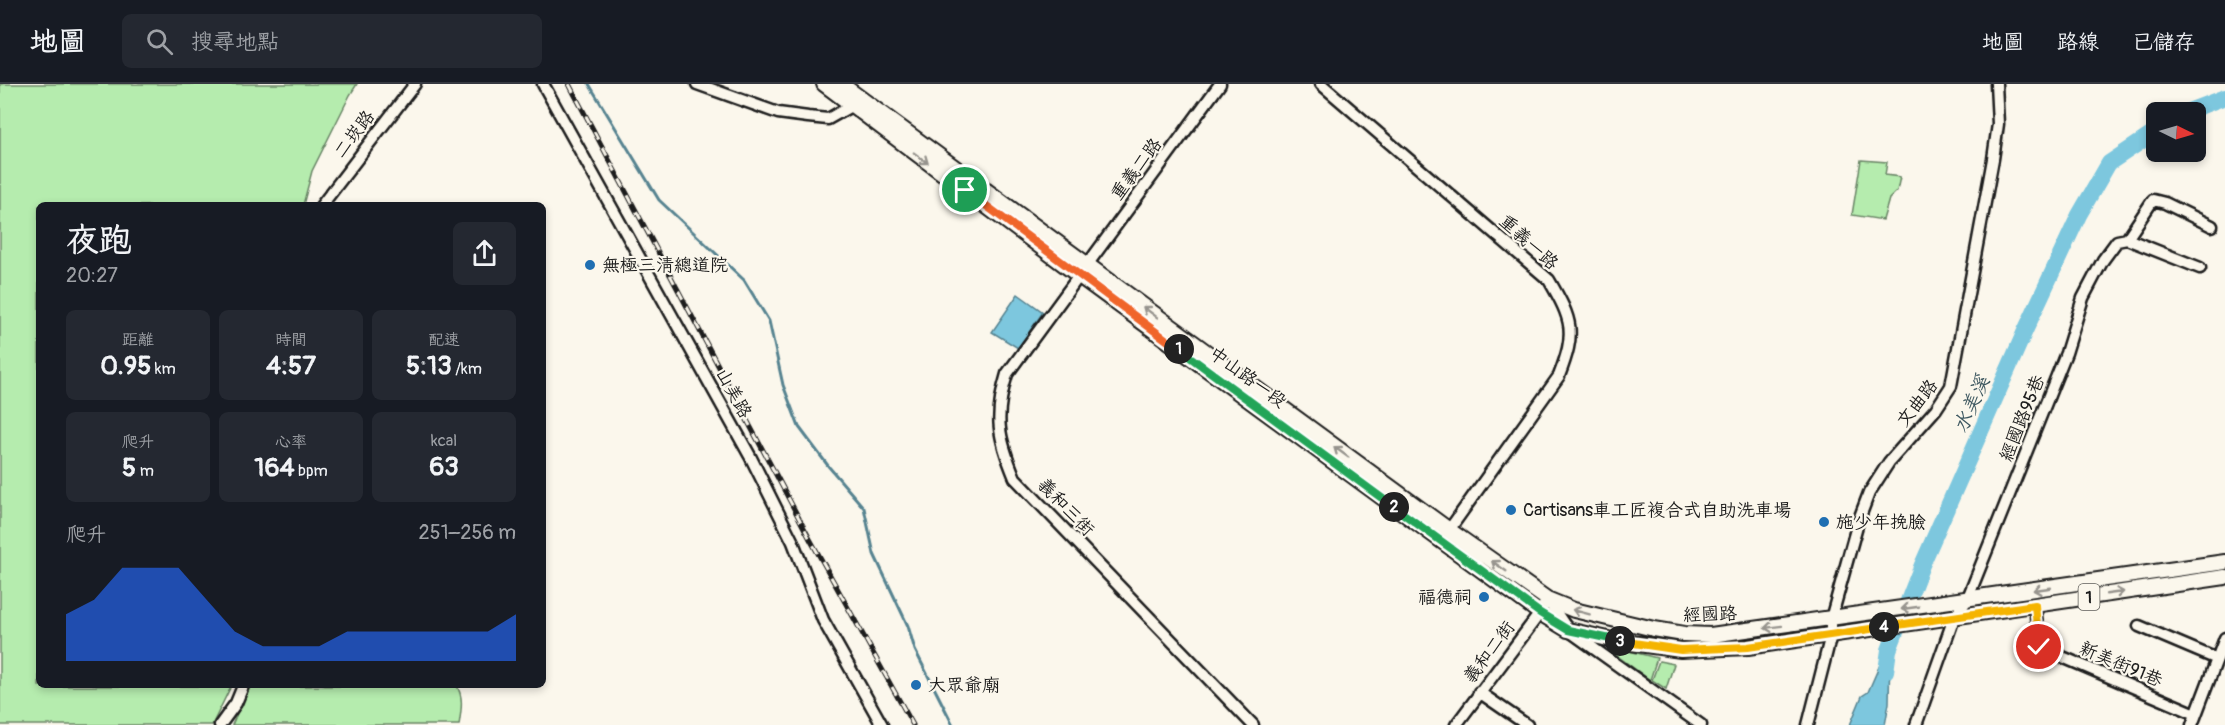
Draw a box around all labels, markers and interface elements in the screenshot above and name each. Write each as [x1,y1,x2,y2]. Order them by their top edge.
search box [122,14,542,68]
text: 地圖 [30,25,86,60]
icon: search [143,25,176,58]
text: 搜尋地點 [191,28,279,56]
text: 地圖 [1982,29,2024,56]
text: 路線 [2057,29,2099,56]
text: 已儲存 [2132,29,2195,56]
north arrow [2146,102,2206,162]
map controls [2146,102,2206,162]
street label: 二崁路 [329,106,380,163]
street label: 重義二路 [1106,134,1167,205]
one-way arrow [912,151,928,164]
pin [939,164,990,215]
icon: arrive [948,173,981,206]
street label: 重義一路 [1494,210,1563,275]
text: 夜跑 [66,220,132,261]
button: share [453,222,516,285]
place label: 無極三清總道院 [602,254,728,277]
marker: 無極三清總道院 [583,258,597,272]
text: 20:27 [66,263,118,288]
one-way arrow [1142,306,1158,318]
text: 距離 [122,330,154,350]
text: 時間 [275,330,307,350]
text: 配速 [428,330,460,350]
pin: 1 [1164,334,1194,364]
text: 1 [1176,339,1182,359]
street label: 中山路一段 [1205,342,1291,413]
text: 0.95 [100,350,151,382]
text: 4:57 [266,350,316,382]
text: 5:13 [406,350,452,382]
text: km [151,359,176,379]
text: /km [452,359,482,379]
street label: 山美路 [710,364,757,422]
water label: 水美溪 [1948,371,1995,437]
street label: 經國路95巷 [1995,372,2050,465]
street label: 文曲路 [1892,375,1943,432]
text: kcal [431,431,457,451]
text: 爬升 [122,432,154,452]
text: 心率 [275,432,307,452]
one-way arrow [1334,446,1350,458]
text: 63 [429,451,459,483]
text: 5 [122,452,136,484]
text: 164 [254,452,295,484]
text: m [136,461,154,481]
text: bpm [295,461,328,481]
street label: 義和三街 [1032,473,1099,541]
pin: 2 [1379,492,1409,522]
text: 2 [1390,497,1398,517]
place label: Cartisans車工匠複合式自助洗車場 [1523,499,1791,522]
marker: Cartisans車工匠複合式自助洗車場 [1504,503,1518,517]
place label: 施少年挽臉 [1836,511,1926,534]
marker: 施少年挽臉 [1817,515,1831,529]
text: 251–256 m [419,520,516,545]
text: 爬升 [66,522,106,547]
one-way arrow [1492,560,1508,572]
one-way arrow [2033,583,2053,594]
road number: 1 [2078,584,2100,610]
place label: 福德祠 [1418,586,1472,609]
one-way arrow [2105,588,2125,599]
marker: 福德祠 [1477,590,1491,604]
street label: 經國路 [1683,602,1737,627]
one-way arrow [1901,602,1921,613]
one-way arrow [1572,605,1591,617]
pin: 4 [1869,612,1899,642]
street label: 義和二街 [1459,617,1520,688]
text: 4 [1879,617,1889,637]
one-way arrow [1764,621,1784,632]
pin [2013,621,2064,672]
pin: 3 [1605,626,1635,656]
icon: check [2022,630,2055,663]
text: 3 [1616,631,1624,651]
street label: 新美街91巷 [2076,637,2166,692]
place label: 大眾爺廟 [928,674,1000,697]
marker: 大眾爺廟 [909,678,923,692]

